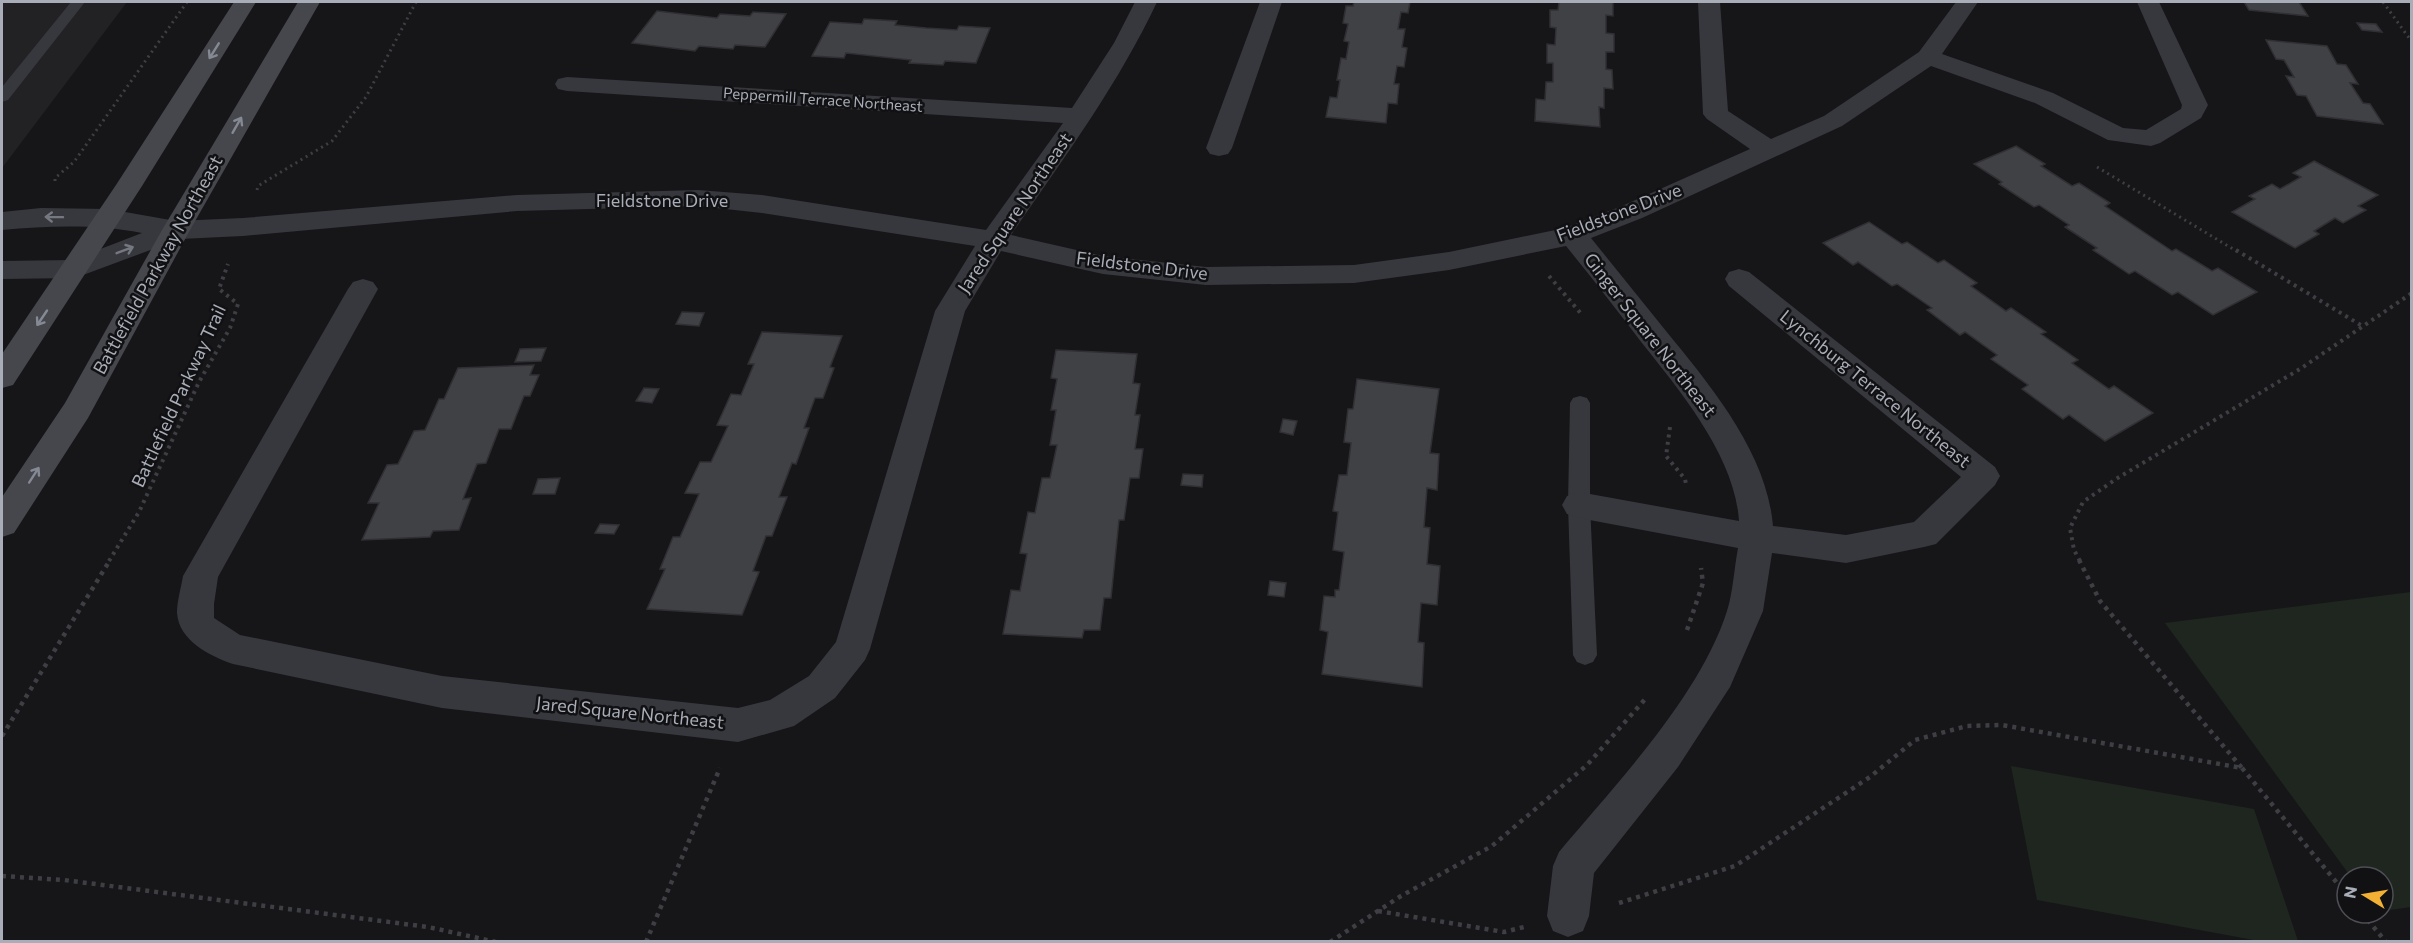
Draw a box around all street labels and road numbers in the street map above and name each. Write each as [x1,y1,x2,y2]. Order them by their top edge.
street label: Peppermill Terrace Northeast [723,83,924,115]
street label: Jared Square Northeast [952,128,1076,297]
street label: Battlefield Parkway Northeast [88,151,227,378]
street label: Fieldstone Drive [1553,178,1684,246]
street label: Fieldstone Drive [596,189,728,211]
street label: Fieldstone Drive [1075,246,1209,284]
street label: Ginger Square Northeast [1580,248,1722,421]
street label: Battlefield Parkway Trail [126,301,230,490]
street label: Lynchburg Terrace Northeast [1776,305,1975,472]
street label: Jared Square Northeast [535,691,725,733]

